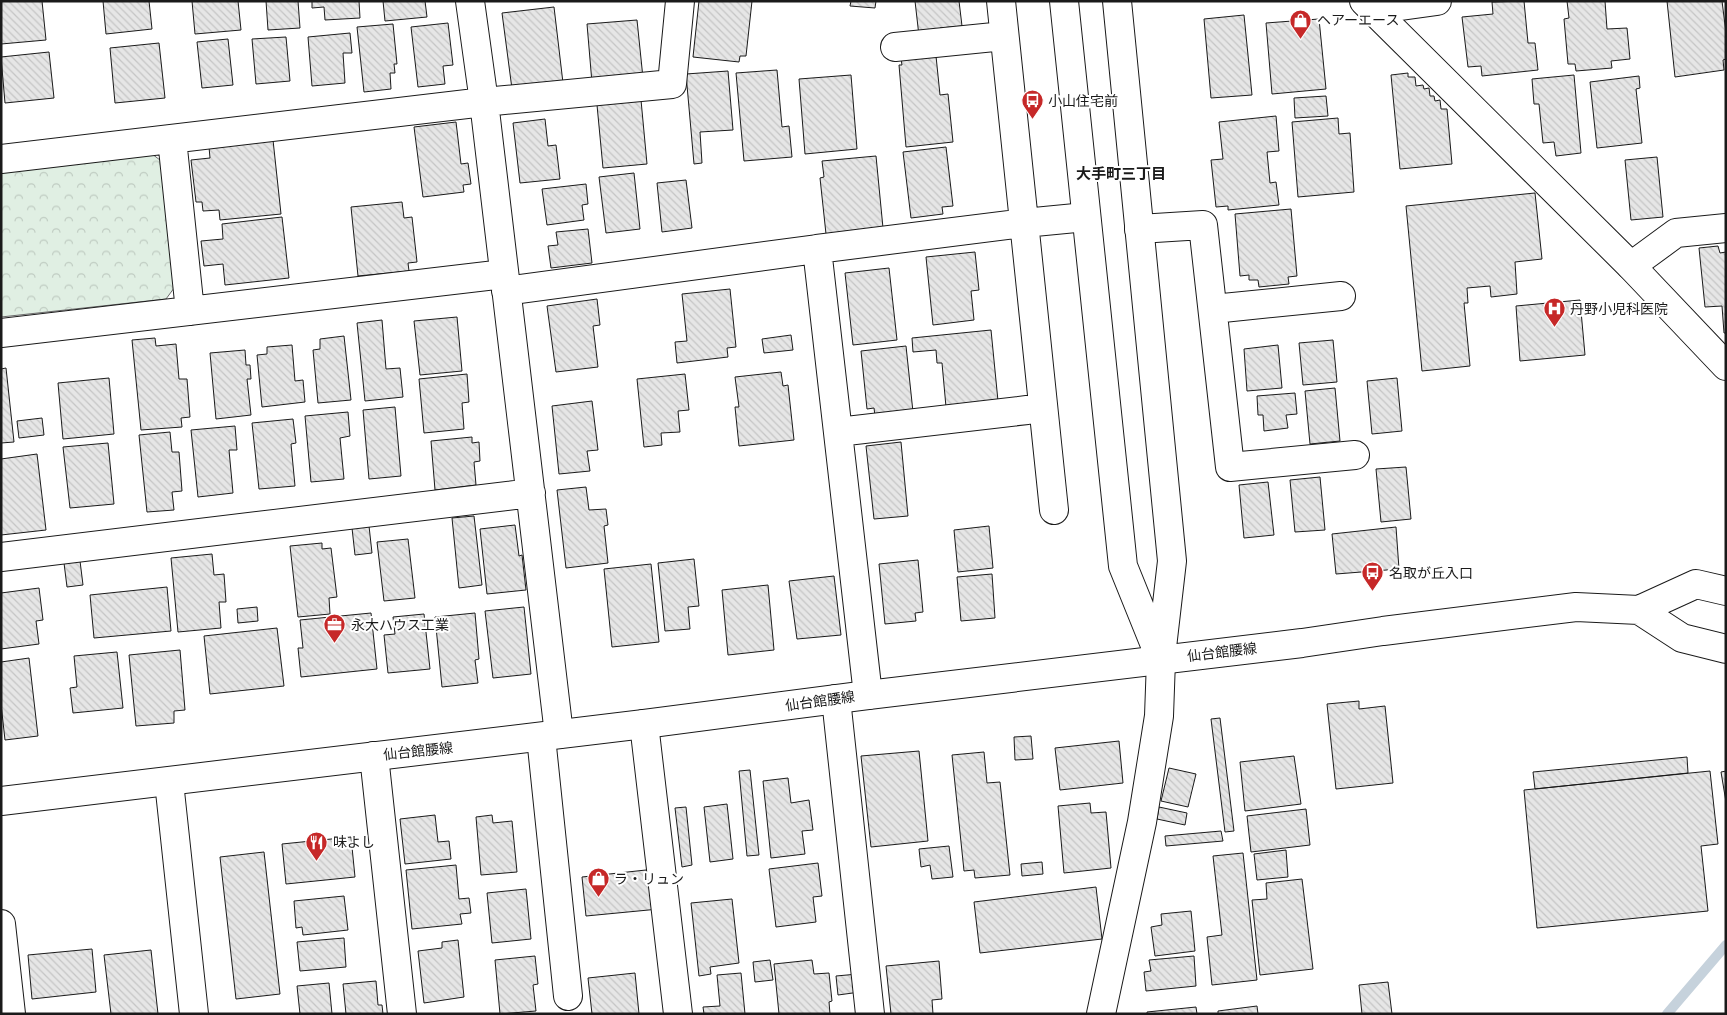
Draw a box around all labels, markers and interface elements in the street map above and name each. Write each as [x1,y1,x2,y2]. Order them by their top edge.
shop icon: ヘアーエース [1289,8,1313,39]
place label: ヘアーエース [1317,12,1399,28]
bus stop icon: 小山住宅前 [1020,89,1044,120]
place label: 小山住宅前 [1048,93,1118,109]
district label: 大手町三丁目 [1076,165,1166,182]
hospital icon: 丹野小児科医院 [1542,297,1566,328]
place label: 丹野小児科医院 [1570,301,1668,317]
bus stop icon: 名取が丘入口 [1361,561,1385,592]
place label: 名取が丘入口 [1389,565,1473,581]
office icon: 永大ハウス工業 [323,613,347,644]
place label: 永大ハウス工業 [351,617,449,633]
street label: 仙台館腰線 [1186,640,1258,664]
street label: 仙台館腰線 [784,688,856,714]
street label: 仙台館腰線 [382,739,454,763]
restaurant icon: 味よし [305,830,329,861]
place label: 味よし [333,834,375,850]
shop icon: ラ・リュン [586,867,610,898]
place label: ラ・リュン [614,871,684,887]

